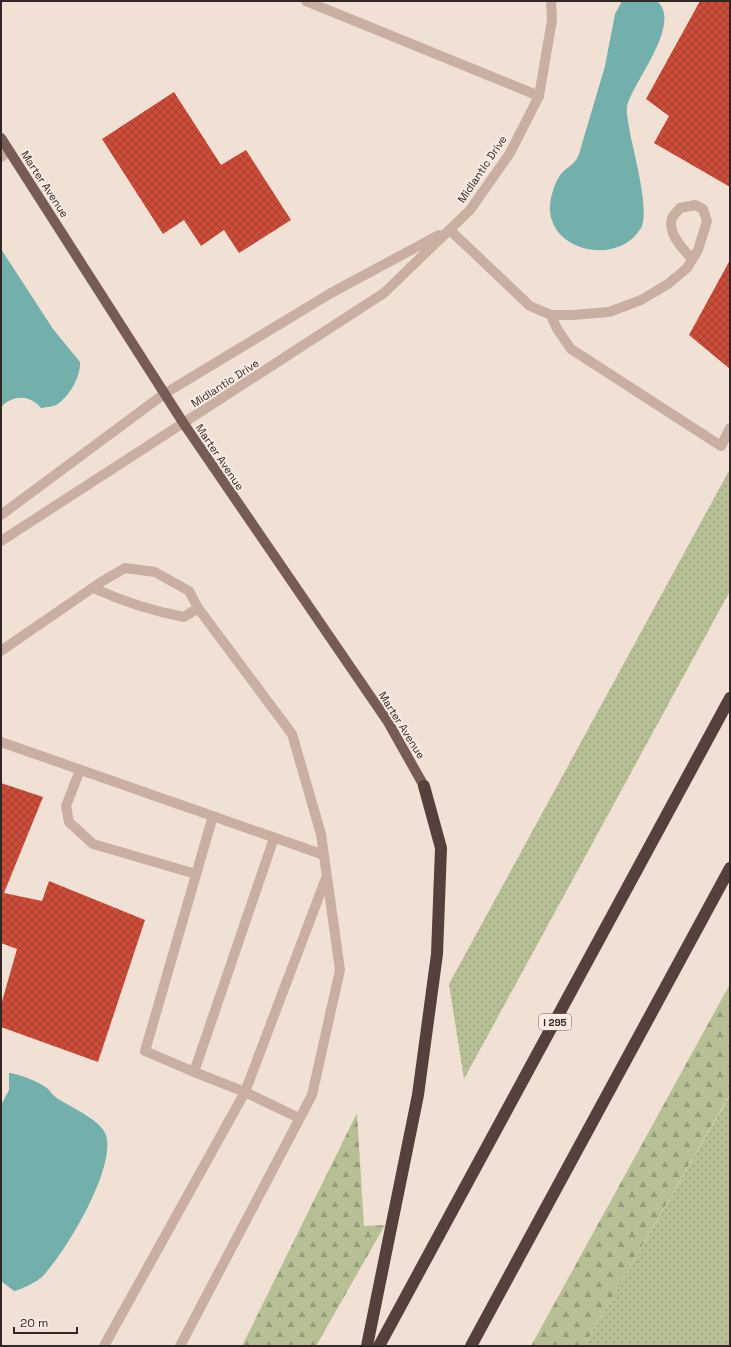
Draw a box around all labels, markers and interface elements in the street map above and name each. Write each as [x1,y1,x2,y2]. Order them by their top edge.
street label: Midlantic Drive [454,133,510,205]
street label: Marter Avenue [18,148,72,220]
street label: Midlantic Drive [188,356,262,410]
street label: Marter Avenue [193,421,247,493]
street label: Marter Avenue [376,689,428,761]
road number: I 295 [539,1014,571,1030]
scale bar [14,1309,77,1335]
text: 20 m [20,1315,48,1331]

